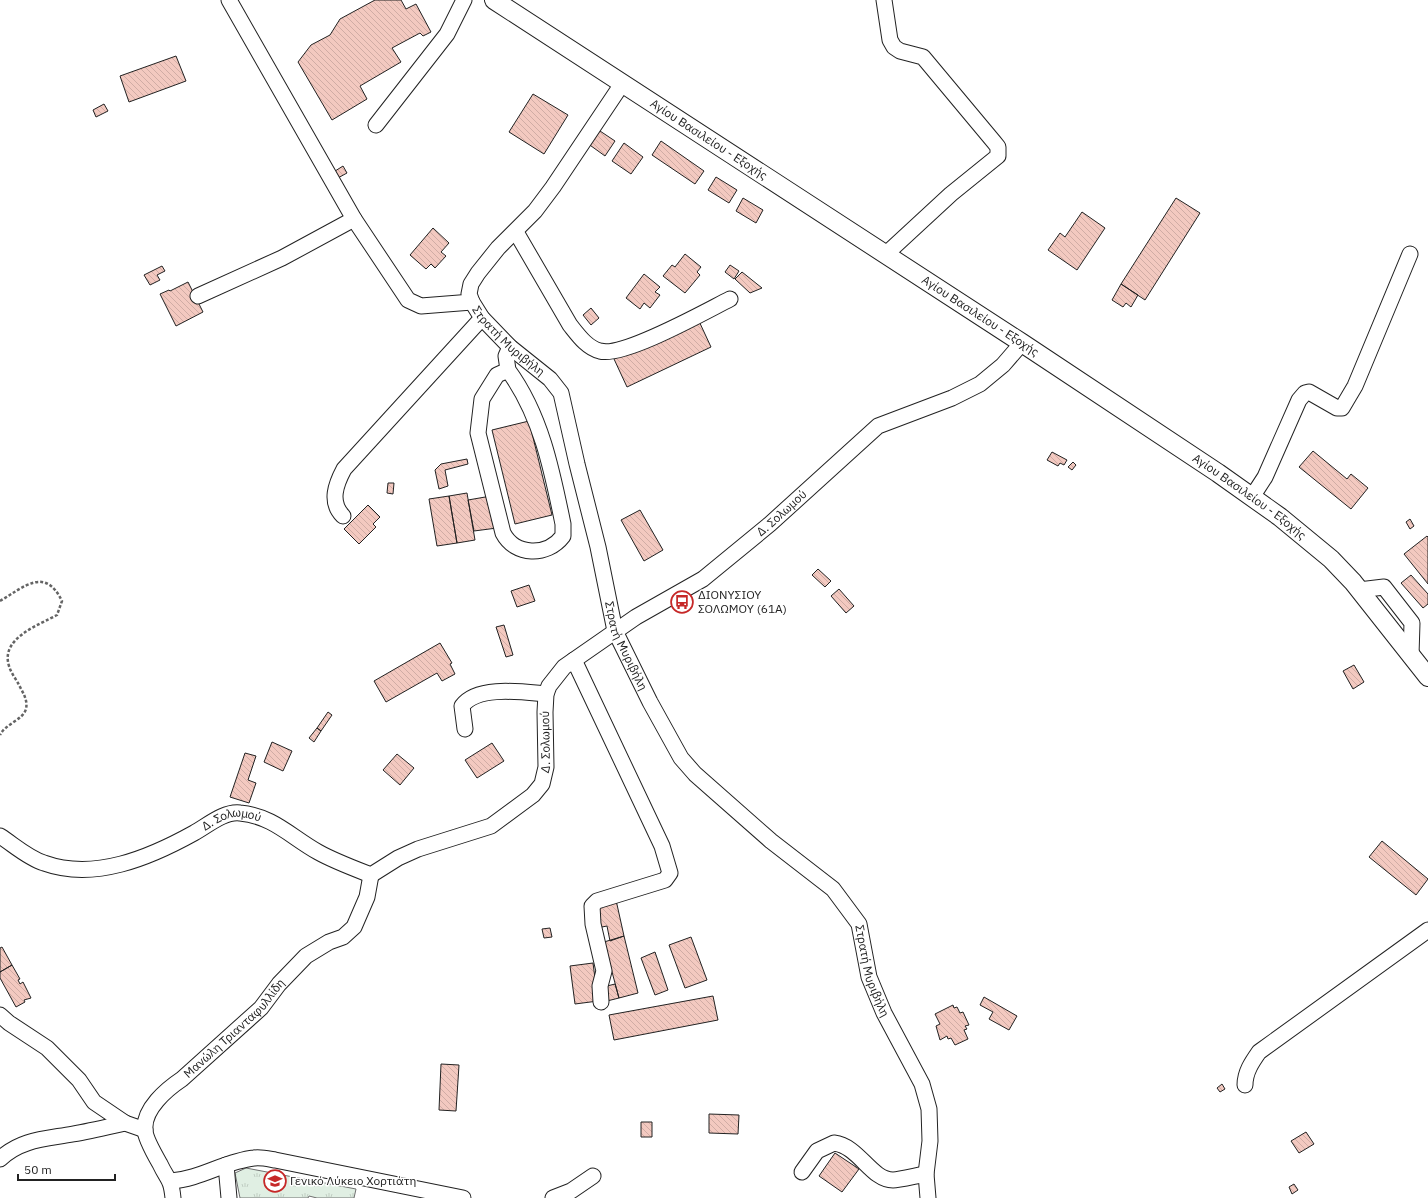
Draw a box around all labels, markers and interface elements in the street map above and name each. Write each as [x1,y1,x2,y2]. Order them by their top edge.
street label: Αγίου Βασιλείου - Εξοχής [648,95,771,183]
street label: Αγίου Βασιλείου - Εξοχής [919,272,1042,359]
street label: Στρατή Μυριβήλη [469,303,548,379]
street label: Αγίου Βασιλείου - Εξοχής [1190,450,1310,543]
street label: Δ. Σολωμού [753,486,810,539]
place label: ΔΙΟΝΥΣΙΟΥ ΣΟΛΩΜΟΥ (61Α) [698,587,787,616]
bus stop icon: ΔΙΟΝΥΣΙΟΥ ΣΟΛΩΜΟΥ (61Α) [669,589,695,615]
street label: Στρατή Μυριβήλη [602,600,651,693]
street label: Δ. Σολωμού [537,711,553,774]
street label: Δ. Σολωμού [198,805,264,834]
street label: Στρατή Μυριβήλη [852,924,893,1020]
street label: Μανώλη Τριανταφυλλίδη [180,975,288,1081]
scale bar [18,1156,115,1182]
text: 50 m [24,1162,52,1177]
school or university icon: Γενικό Λύκειο Χορτιάτη [262,1168,288,1194]
place label: Γενικό Λύκειο Χορτιάτη [290,1173,416,1188]

